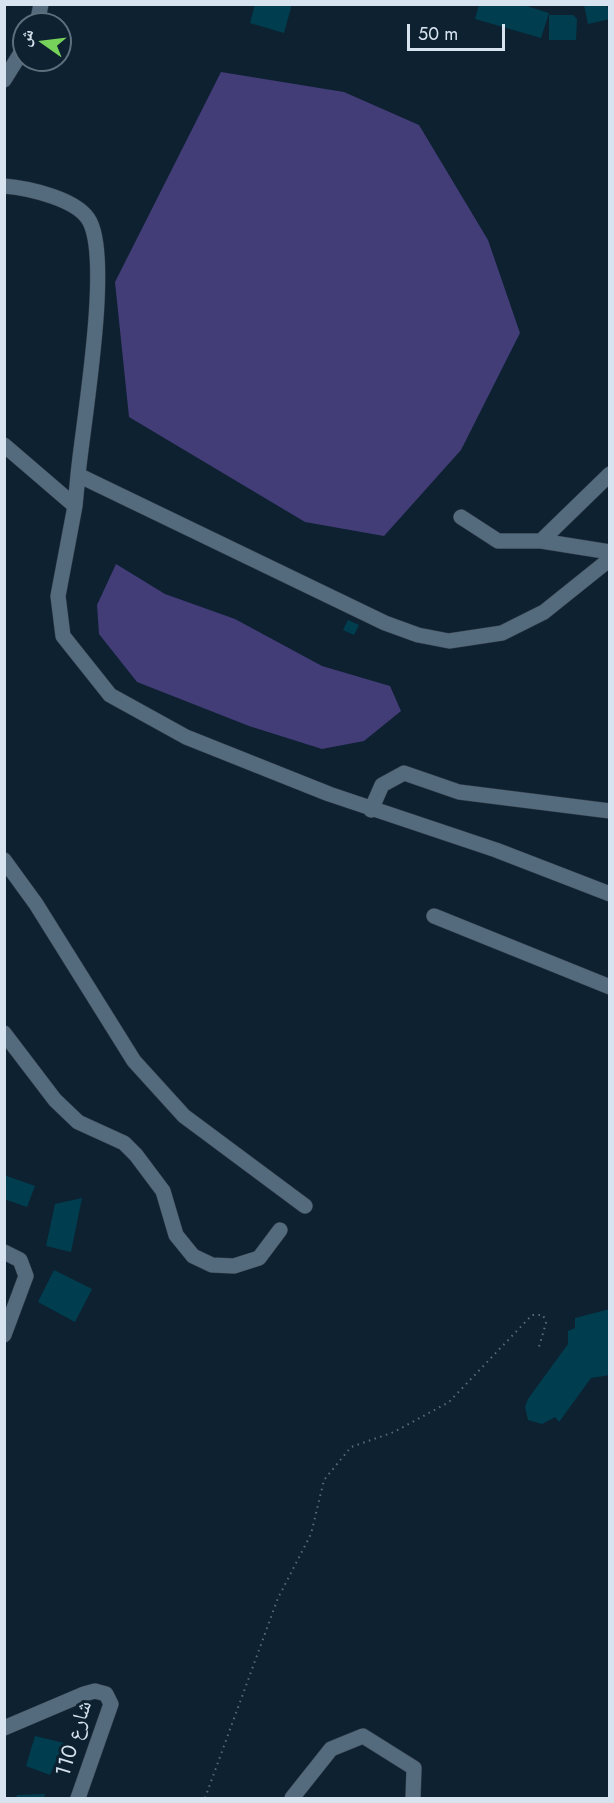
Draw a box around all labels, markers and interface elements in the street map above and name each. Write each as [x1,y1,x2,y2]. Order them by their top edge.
north arrow [12,12,72,72]
scale bar [410,12,508,50]
text: 50 m [418,21,458,47]
text: ش [13,27,39,49]
street label: شارع 110 [52,1698,98,1780]

